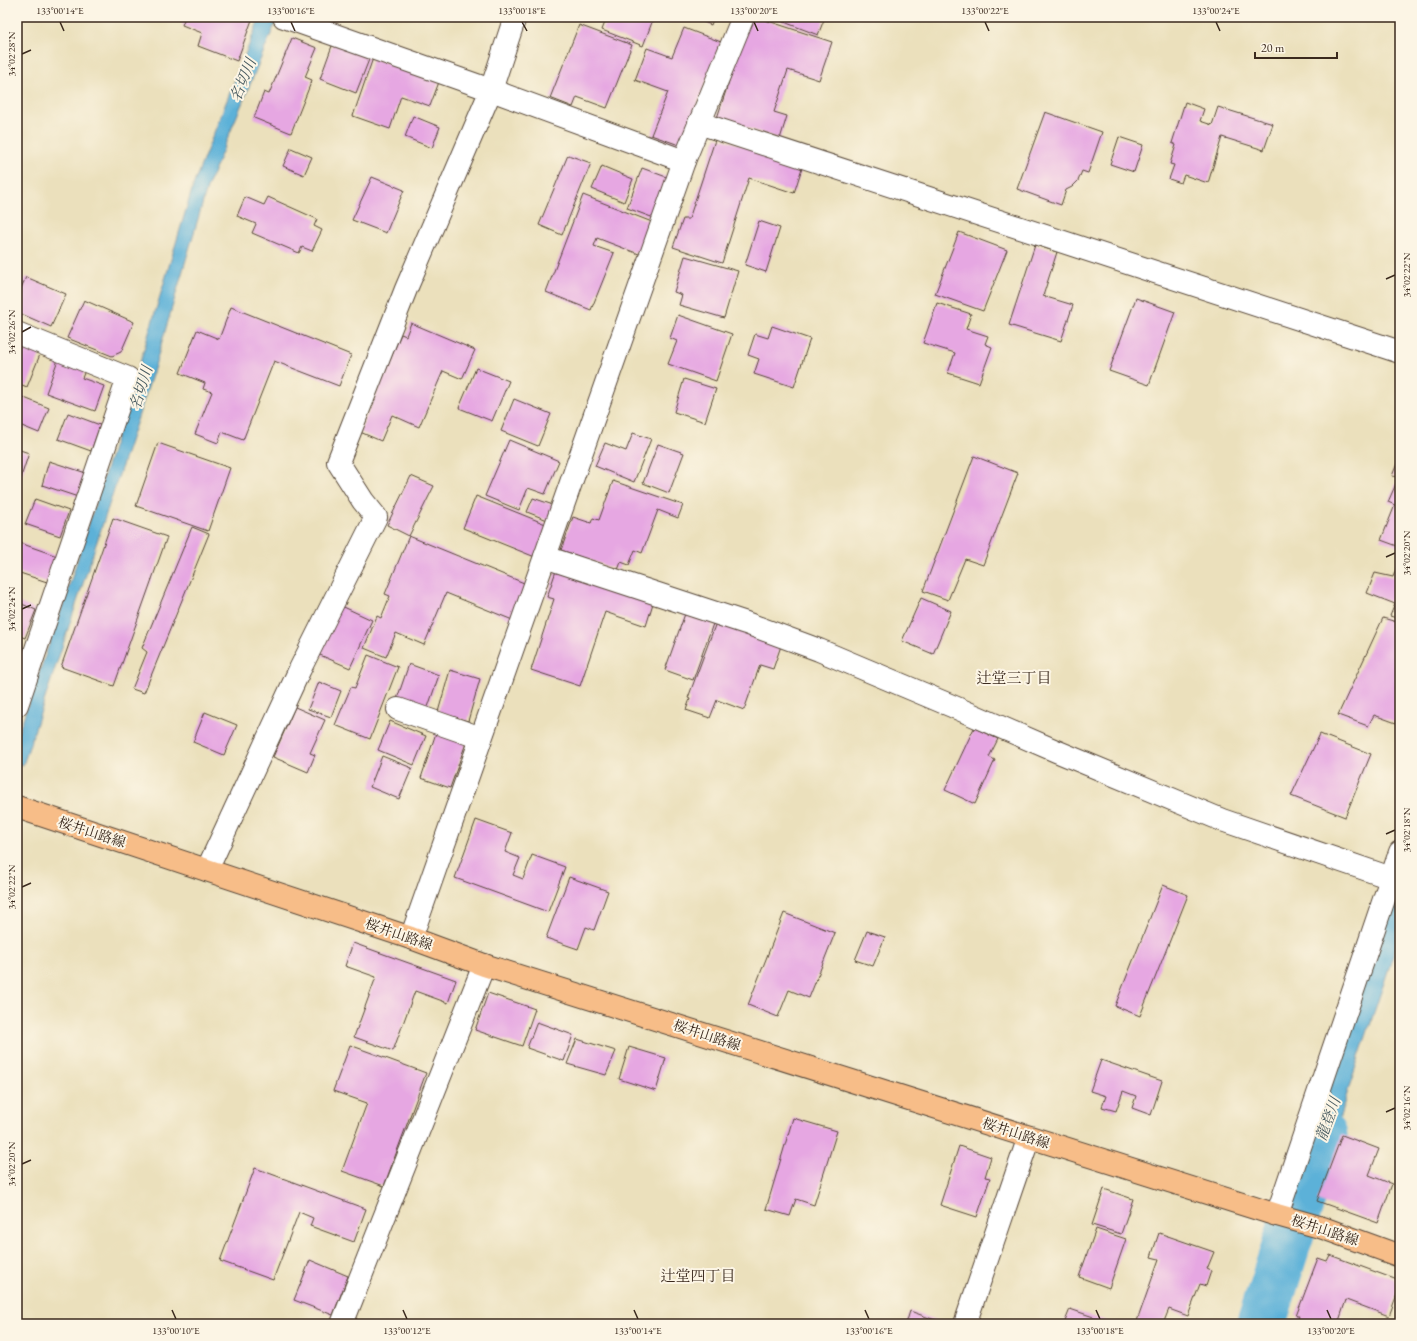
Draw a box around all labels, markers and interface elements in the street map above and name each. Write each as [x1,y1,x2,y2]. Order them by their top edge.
text: 133°00'14"E [36,4,84,17]
text: 133°00'16"E [267,4,315,17]
text: 133°00'18"E [498,4,546,17]
text: 133°00'20"E [730,4,778,17]
text: 133°00'22"E [961,4,1009,17]
text: 133°00'24"E [1192,4,1240,17]
text: 34°02'28"N [5,31,18,76]
scale bar [1255,34,1337,60]
text: 20 m [1261,40,1285,56]
water label: 名切川 [225,54,261,104]
text: 34°02'22"N [1400,252,1413,297]
text: 34°02'26"N [5,309,18,354]
water label: 名切川 [125,362,157,412]
text: 34°02'20"N [1400,530,1413,575]
text: 34°02'24"N [5,586,18,631]
district label: 辻堂三丁目 [976,668,1052,687]
text: 34°02'18"N [1400,807,1413,852]
street label: 桜井山路線 [56,813,128,851]
text: 34°02'22"N [5,864,18,909]
street label: 桜井山路線 [363,914,435,954]
street label: 桜井山路線 [671,1016,743,1054]
text: 34°02'16"N [1400,1085,1413,1130]
water label: 龍登川 [1311,1093,1345,1143]
street label: 桜井山路線 [980,1114,1052,1152]
text: 34°02'20"N [5,1141,18,1186]
street label: 桜井山路線 [1289,1211,1361,1249]
district label: 辻堂四丁目 [660,1266,736,1285]
text: 133°00'10"E [152,1324,200,1337]
text: 133°00'12"E [383,1324,431,1337]
text: 133°00'14"E [614,1324,662,1337]
text: 133°00'16"E [845,1324,893,1337]
text: 133°00'18"E [1076,1324,1124,1337]
text: 133°00'20"E [1307,1324,1355,1337]

